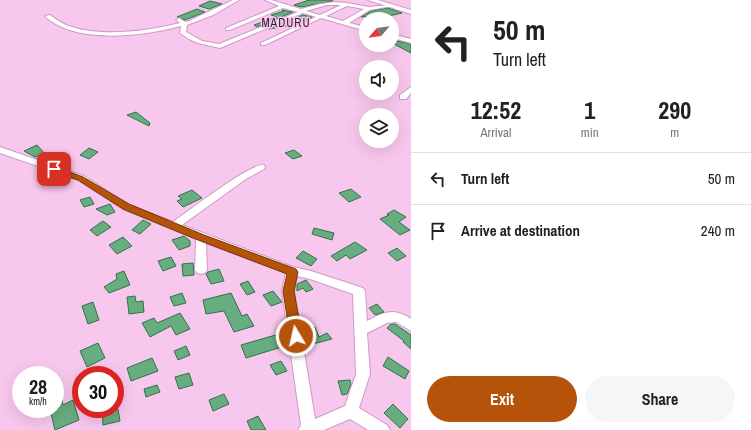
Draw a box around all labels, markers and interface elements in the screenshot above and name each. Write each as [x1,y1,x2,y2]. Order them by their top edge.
text: 50 m [493,11,545,49]
north arrow [359,12,399,52]
map controls [359,12,399,148]
district label: MADURU [261,15,311,31]
icon: left [427,16,479,68]
text: Turn left [493,47,546,72]
button: sound [359,60,399,100]
text: 12:52 [471,94,521,126]
text: 1 [584,94,595,126]
text: 290 [658,94,691,126]
button: layers [359,108,399,148]
text: Arrival [481,124,511,141]
text: min [581,124,599,141]
text: m [670,124,679,141]
pin [37,152,71,186]
icon: arrive [43,158,65,180]
icon: left [427,168,449,190]
text: Turn left [461,168,509,189]
text: 50 m [708,168,735,189]
icon: arrive [427,220,449,242]
text: Arrive at destination [461,220,580,241]
text: 240 m [701,220,735,241]
position arrow [275,315,317,357]
speed limit sign: 30 [72,366,124,418]
text: 28 [29,373,47,400]
button: Exit [427,376,577,422]
button: Share [585,376,735,422]
text: km/h [29,395,47,408]

